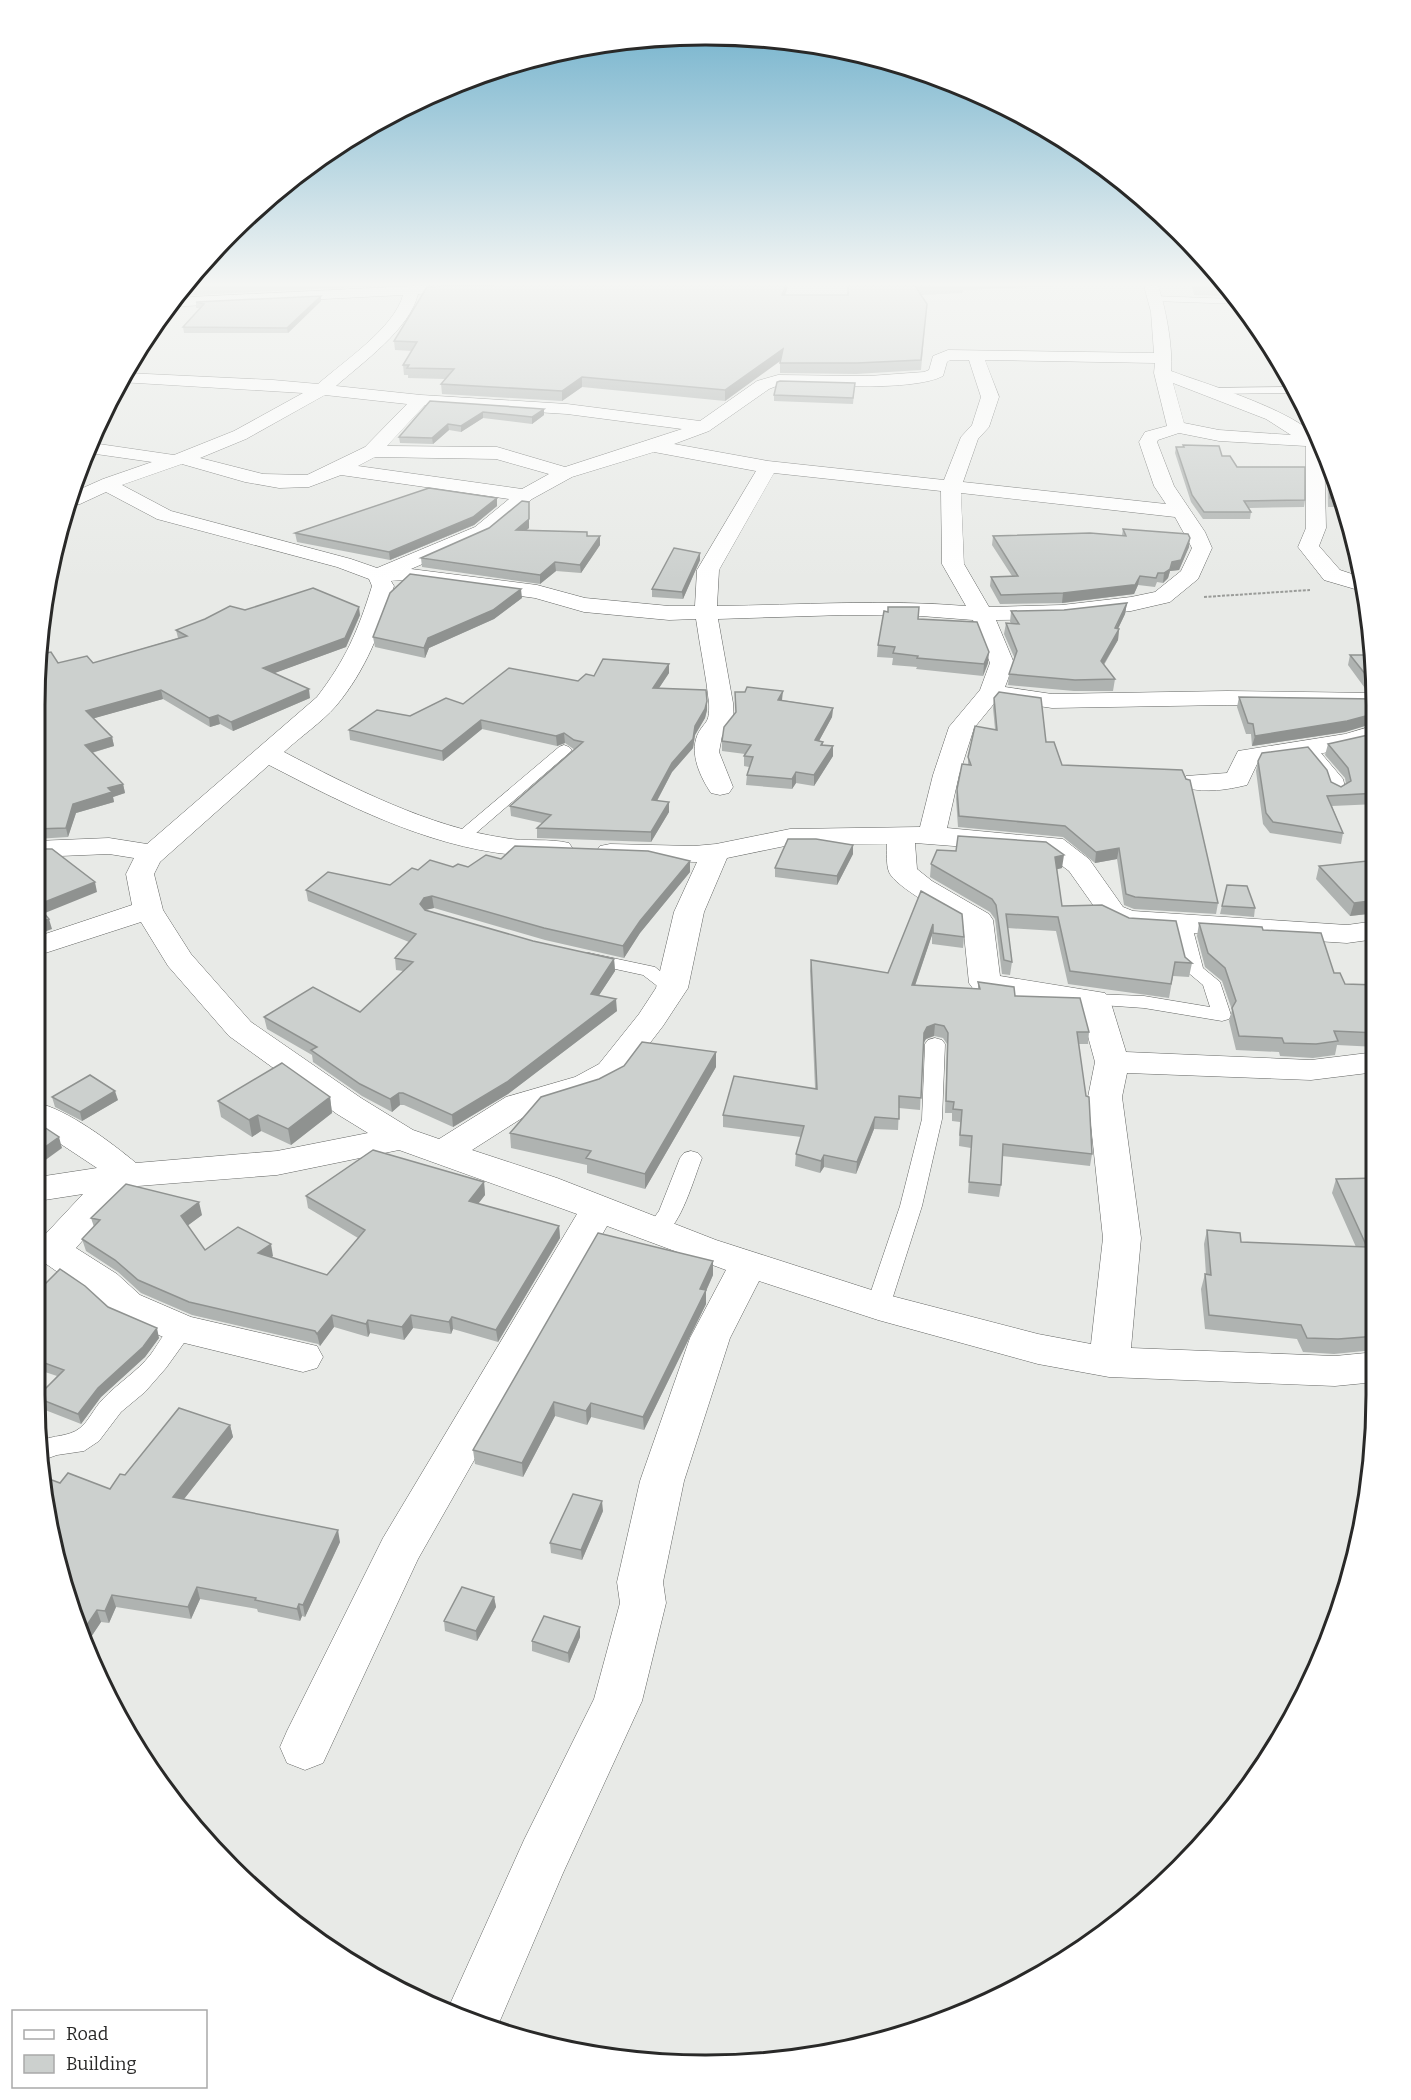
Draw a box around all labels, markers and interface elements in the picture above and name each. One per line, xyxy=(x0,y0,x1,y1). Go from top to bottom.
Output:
legend xyxy=(12,2010,207,2088)
text: Road xyxy=(66,2023,109,2045)
text: Building xyxy=(66,2053,137,2075)

